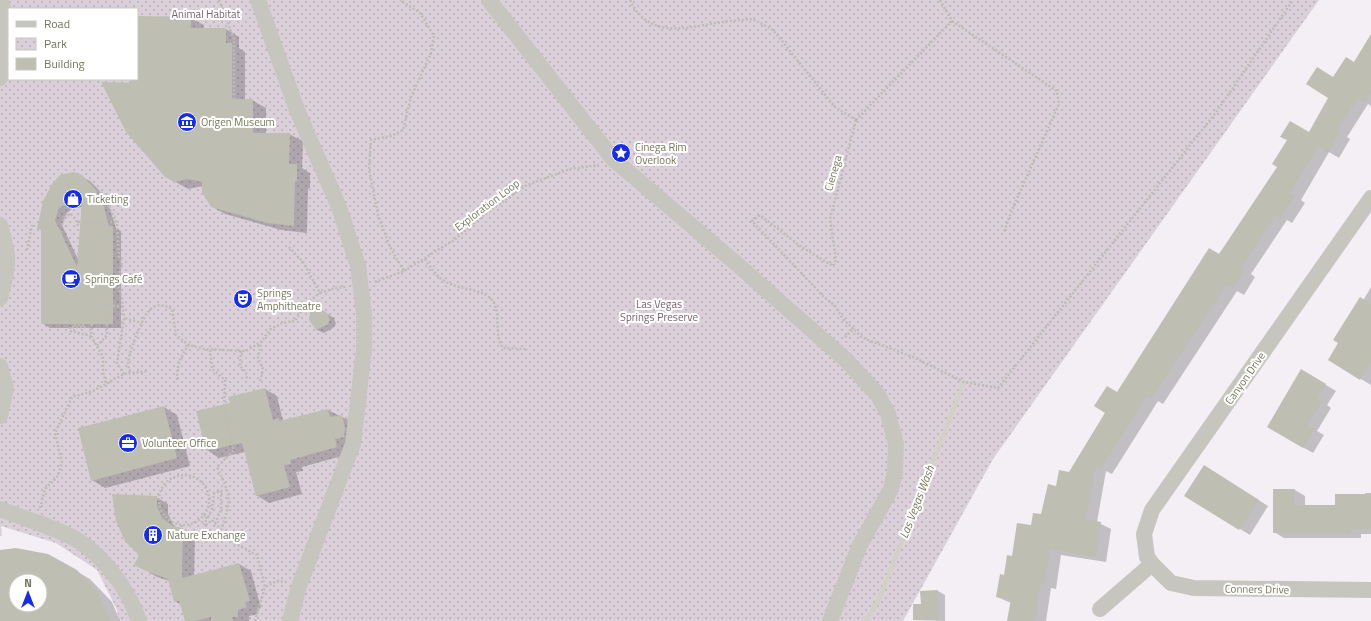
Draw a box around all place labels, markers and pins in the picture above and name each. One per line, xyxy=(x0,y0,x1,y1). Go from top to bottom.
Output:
museum icon: Origen Museum xyxy=(176,111,198,133)
place label: Origen Museum xyxy=(201,114,275,130)
place label: Cinega Rim Overlook xyxy=(635,139,687,168)
place icon: Cinega Rim Overlook xyxy=(610,142,632,164)
shop icon: Ticketing xyxy=(62,188,84,210)
place label: Ticketing xyxy=(87,191,129,207)
cafe icon: Springs Café xyxy=(60,268,82,290)
place label: Springs Café xyxy=(85,271,143,287)
place label: Springs Amphitheatre xyxy=(257,285,321,314)
theatre icon: Springs Amphitheatre xyxy=(232,288,254,310)
office icon: Volunteer Office xyxy=(117,432,139,454)
place label: Volunteer Office xyxy=(142,435,217,451)
building icon: Nature Exchange xyxy=(142,524,164,546)
place label: Nature Exchange xyxy=(167,527,246,543)

